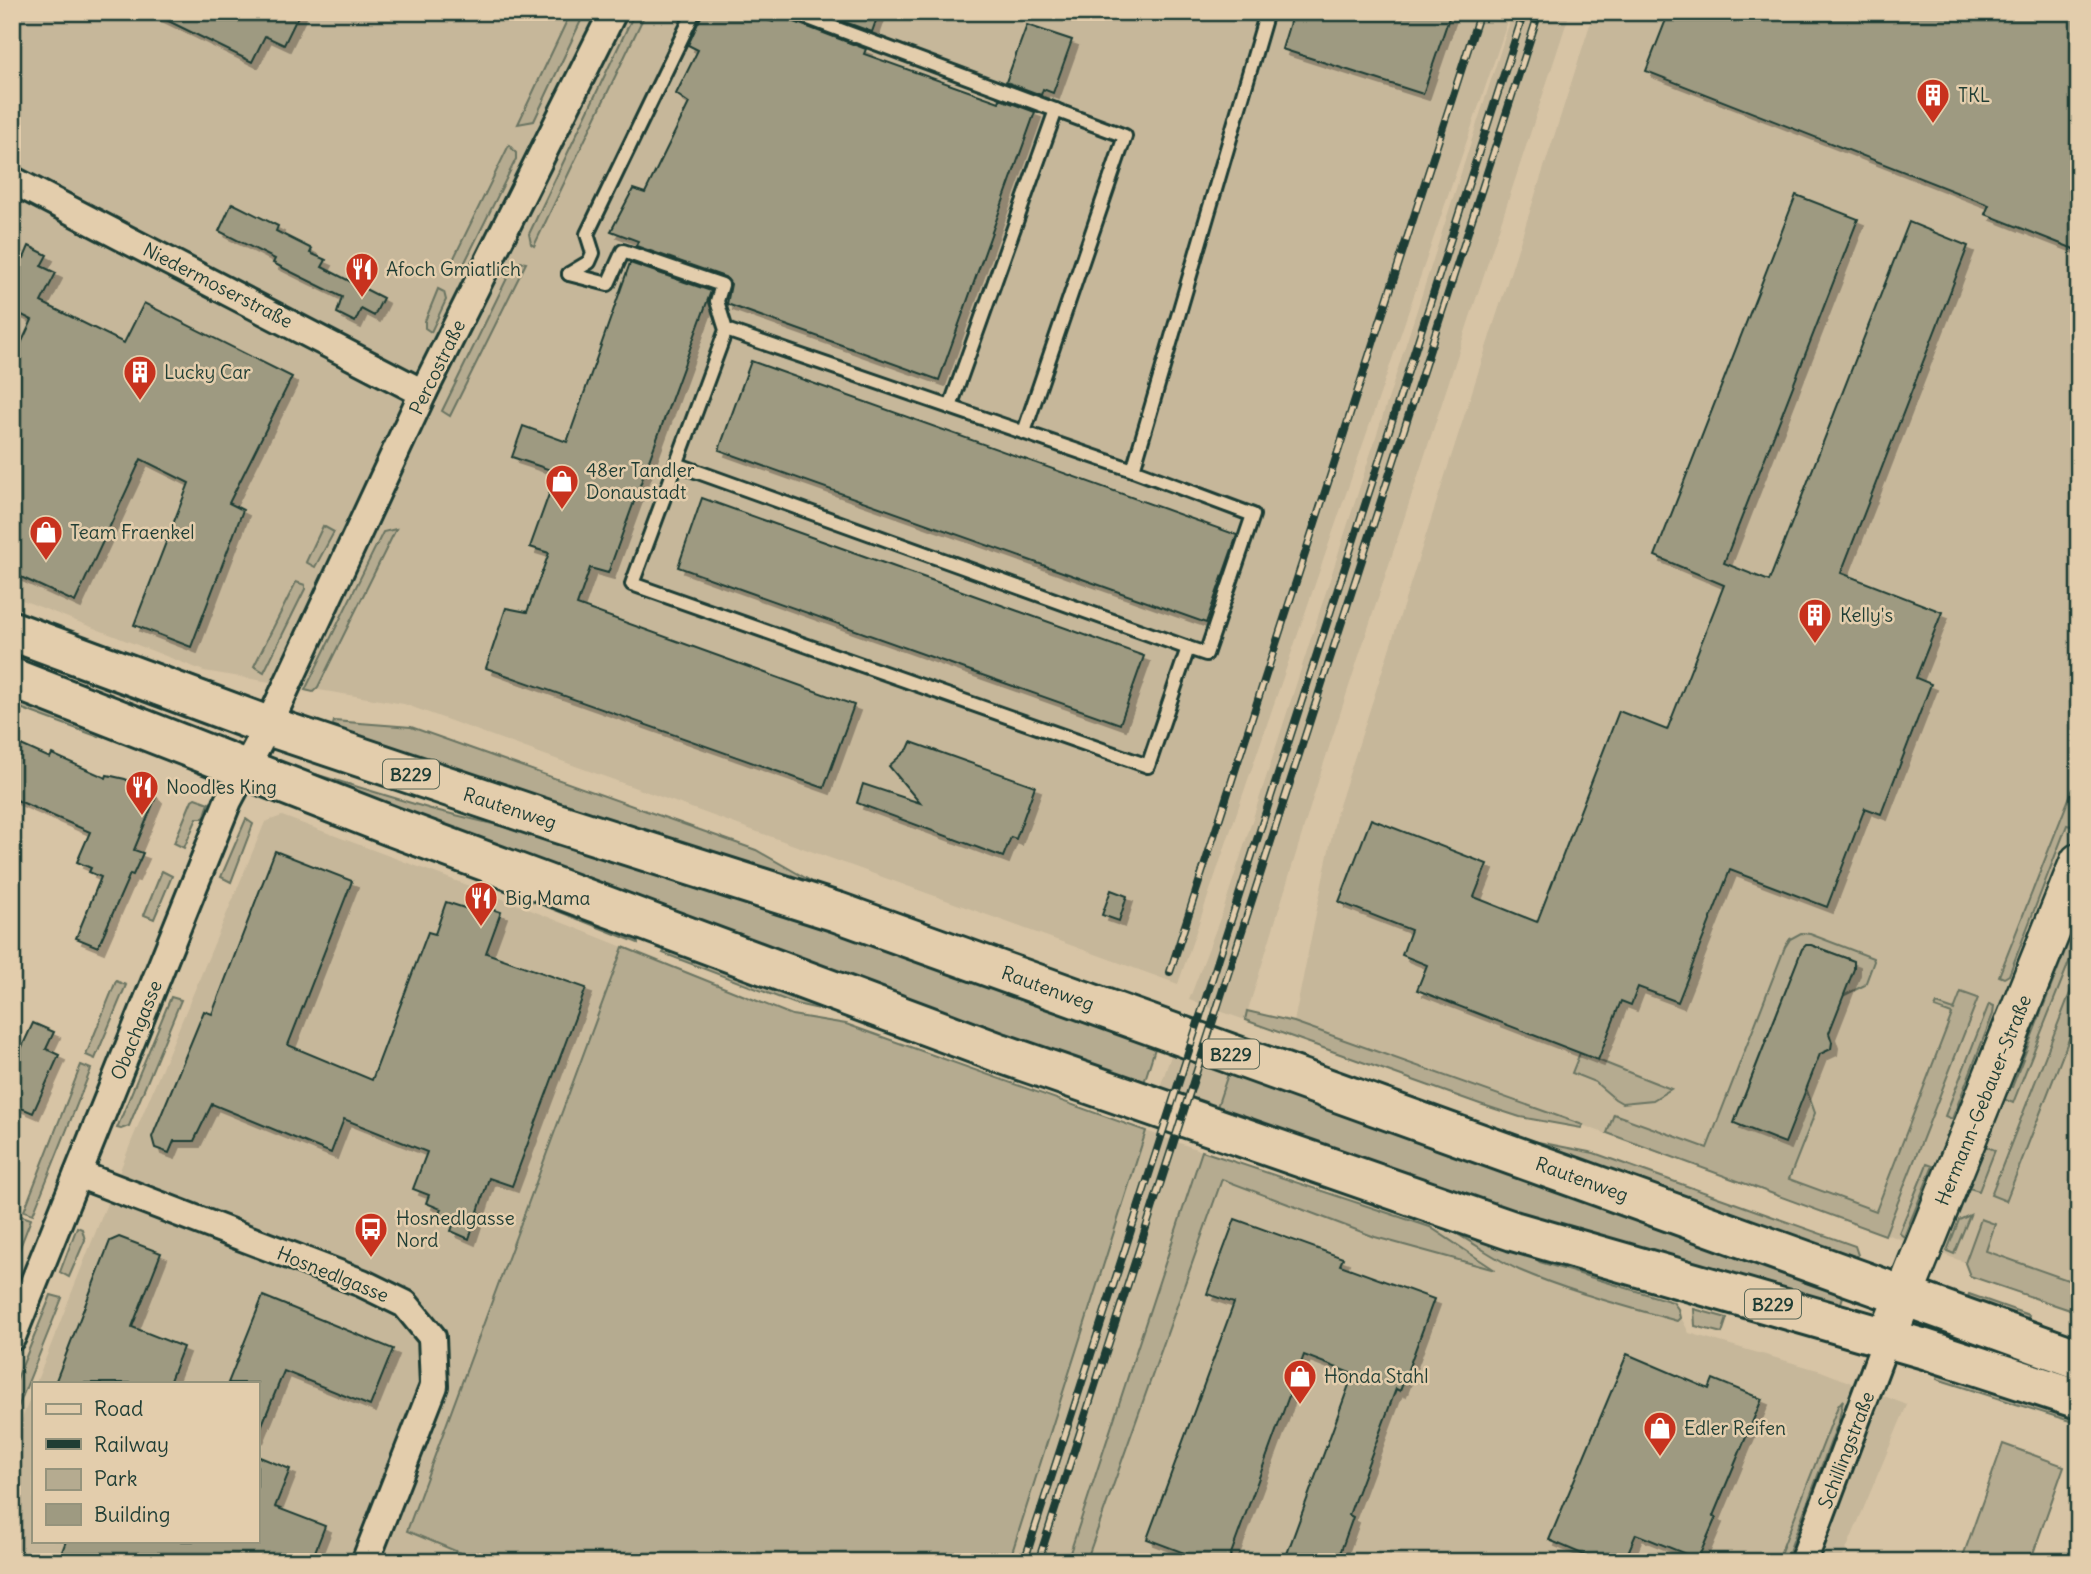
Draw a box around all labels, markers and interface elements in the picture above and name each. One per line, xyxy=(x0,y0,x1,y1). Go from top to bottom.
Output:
building icon: TKL xyxy=(1914,76,1952,125)
place label: TKL xyxy=(1958,83,1990,107)
street label: Niedermoserstraße xyxy=(139,237,297,333)
restaurant icon: Afoch Gmiatlich xyxy=(343,250,381,299)
place label: Afoch Gmiatlich xyxy=(386,257,521,281)
street label: Percostraße xyxy=(404,316,470,418)
building icon: Lucky Car xyxy=(121,353,159,402)
place label: Lucky Car xyxy=(164,360,251,384)
place label: 48er Tandler Donaustadt xyxy=(586,458,695,504)
shop icon: 48er Tandler Donaustadt xyxy=(543,462,581,511)
shop icon: Team Fraenkel xyxy=(27,513,65,562)
place label: Team Fraenkel xyxy=(70,520,194,544)
building icon: Kelly's xyxy=(1796,596,1834,645)
place label: Kelly's xyxy=(1840,603,1893,627)
road number: B229 xyxy=(383,760,439,788)
restaurant icon: Noodles King xyxy=(123,768,161,817)
place label: Noodles King xyxy=(166,775,277,799)
street label: Rautenweg xyxy=(460,782,560,834)
restaurant icon: Big Mama xyxy=(462,879,500,928)
place label: Big Mama xyxy=(505,886,591,910)
street label: Rautenweg xyxy=(998,960,1098,1016)
street label: Obachgasse xyxy=(105,977,167,1083)
street label: Hermann-Gebauer-Straße xyxy=(1930,991,2036,1209)
road number: B229 xyxy=(1203,1040,1259,1069)
street label: Rautenweg xyxy=(1532,1151,1632,1207)
place label: Hosnedlgasse Nord xyxy=(396,1206,515,1252)
bus stop icon: Hosnedlgasse Nord xyxy=(352,1210,390,1259)
street label: Hosnedlgasse xyxy=(274,1241,392,1307)
road number: B229 xyxy=(1745,1289,1801,1318)
shop icon: Honda Stahl xyxy=(1281,1357,1319,1406)
place label: Honda Stahl xyxy=(1324,1364,1429,1388)
legend xyxy=(32,1382,259,1542)
street label: Schillingstraße xyxy=(1813,1388,1879,1512)
text: Road xyxy=(94,1395,143,1422)
shop icon: Edler Reifen xyxy=(1641,1409,1679,1458)
place label: Edler Reifen xyxy=(1684,1416,1786,1440)
text: Railway xyxy=(94,1431,169,1458)
text: Park xyxy=(94,1465,137,1492)
text: Building xyxy=(94,1501,170,1528)

